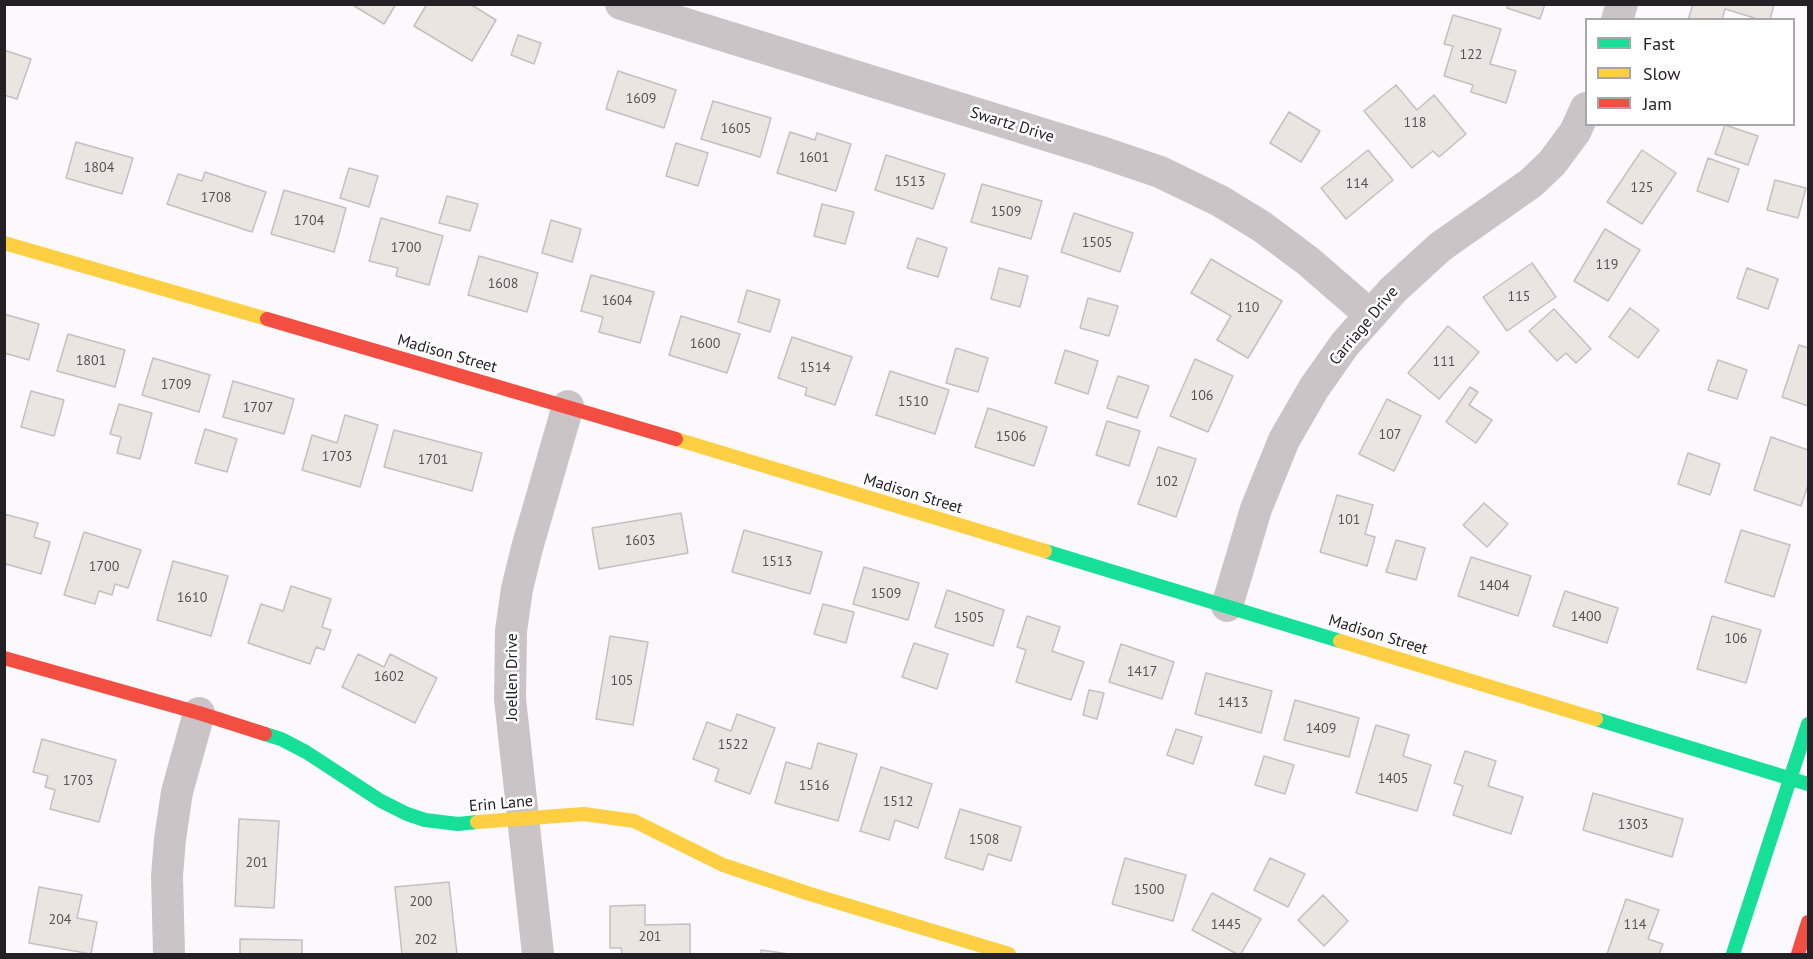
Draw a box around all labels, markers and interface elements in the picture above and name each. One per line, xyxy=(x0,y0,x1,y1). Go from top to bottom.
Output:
legend xyxy=(1585,18,1795,126)
text: Fast xyxy=(1643,32,1675,55)
house number: 122 xyxy=(1460,47,1482,63)
text: Slow xyxy=(1643,62,1681,85)
house number: 1609 xyxy=(626,91,656,107)
text: Jam xyxy=(1643,92,1672,115)
street label: Swartz Drive xyxy=(968,103,1056,147)
house number: 118 xyxy=(1404,115,1426,131)
house number: 1605 xyxy=(721,121,751,137)
house number: 1601 xyxy=(799,150,829,166)
house number: 1804 xyxy=(84,160,114,176)
house number: 1513 xyxy=(895,174,925,190)
house number: 114 xyxy=(1346,176,1368,192)
house number: 125 xyxy=(1631,180,1653,196)
house number: 1708 xyxy=(201,190,231,206)
house number: 1509 xyxy=(991,204,1021,220)
house number: 1704 xyxy=(294,213,324,229)
house number: 1505 xyxy=(1082,235,1112,251)
house number: 1700 xyxy=(391,240,421,256)
house number: 119 xyxy=(1596,257,1618,273)
house number: 1608 xyxy=(488,276,518,292)
street label: Carriage Drive xyxy=(1326,283,1402,369)
house number: 115 xyxy=(1508,289,1530,305)
house number: 1604 xyxy=(602,293,632,309)
house number: 110 xyxy=(1237,300,1259,316)
street label: Madison Street xyxy=(395,331,499,377)
house number: 1600 xyxy=(690,336,720,352)
house number: 1801 xyxy=(76,353,106,369)
house number: 111 xyxy=(1433,354,1455,370)
house number: 1514 xyxy=(800,360,830,376)
house number: 1709 xyxy=(161,377,191,393)
house number: 106 xyxy=(1191,388,1213,404)
house number: 1510 xyxy=(898,394,928,410)
house number: 1707 xyxy=(243,400,273,416)
house number: 107 xyxy=(1379,427,1401,443)
house number: 1506 xyxy=(996,429,1026,445)
house number: 1703 xyxy=(322,449,352,465)
house number: 1701 xyxy=(418,452,448,468)
street label: Madison Street xyxy=(861,470,965,518)
house number: 102 xyxy=(1156,474,1178,490)
house number: 101 xyxy=(1338,512,1360,528)
house number: 1603 xyxy=(625,533,655,549)
house number: 1513 xyxy=(762,554,792,570)
house number: 1700 xyxy=(89,559,119,575)
house number: 1404 xyxy=(1479,578,1509,594)
house number: 1509 xyxy=(871,586,901,602)
house number: 1610 xyxy=(177,590,207,606)
house number: 1400 xyxy=(1571,609,1601,625)
house number: 1505 xyxy=(954,610,984,626)
street label: Madison Street xyxy=(1326,611,1430,659)
house number: 106 xyxy=(1725,631,1747,647)
street label: Joellen Drive xyxy=(502,633,522,721)
house number: 1417 xyxy=(1127,664,1157,680)
house number: 1602 xyxy=(374,669,404,685)
house number: 105 xyxy=(611,673,633,689)
house number: 1413 xyxy=(1218,695,1248,711)
house number: 1409 xyxy=(1306,721,1336,737)
house number: 1522 xyxy=(718,737,748,753)
house number: 1405 xyxy=(1378,771,1408,787)
house number: 1703 xyxy=(63,773,93,789)
house number: 1516 xyxy=(799,778,829,794)
street label: Erin Lane xyxy=(468,792,534,816)
house number: 1512 xyxy=(883,794,913,810)
house number: 1303 xyxy=(1618,817,1648,833)
house number: 1508 xyxy=(969,832,999,848)
house number: 201 xyxy=(246,855,268,871)
house number: 1500 xyxy=(1134,882,1164,898)
house number: 200 xyxy=(410,894,432,910)
house number: 204 xyxy=(49,912,71,928)
house number: 1445 xyxy=(1211,917,1241,933)
house number: 114 xyxy=(1624,917,1646,933)
house number: 201 xyxy=(639,929,661,945)
house number: 202 xyxy=(415,932,437,948)

